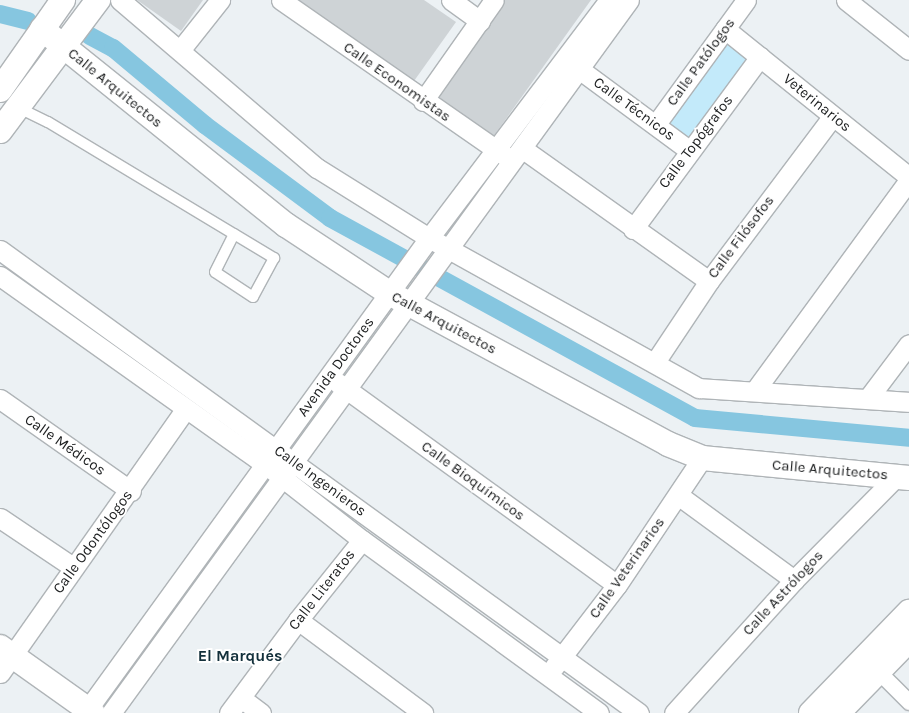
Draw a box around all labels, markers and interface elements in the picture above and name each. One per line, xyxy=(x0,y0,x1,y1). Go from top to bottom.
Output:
street label: Calle Patólogos xyxy=(663,14,739,110)
street label: Calle Economistas xyxy=(340,38,454,126)
street label: Calle Arquitectos xyxy=(64,44,166,132)
street label: Veterinarios xyxy=(779,70,855,136)
street label: Calle Técnicos xyxy=(590,73,678,145)
street label: Calle Topógrafos xyxy=(655,92,737,192)
street label: Calle Filósofos xyxy=(704,192,778,282)
street label: Calle Arquitectos xyxy=(388,288,500,358)
street label: Avenida Doctores xyxy=(294,314,378,420)
street label: Calle Médicos xyxy=(21,410,109,480)
street label: Calle Bioquímicos xyxy=(418,437,528,525)
street label: Calle Ingenieros xyxy=(271,442,369,520)
street label: Calle Arquitectos xyxy=(771,456,889,484)
street label: Calle Odontólogos xyxy=(49,487,137,597)
street label: Calle Veterinarios xyxy=(585,514,669,622)
street label: Calle Literatos xyxy=(285,546,359,634)
street label: Calle Astrólogos xyxy=(739,547,827,639)
district label: El Marqués xyxy=(198,646,282,666)

